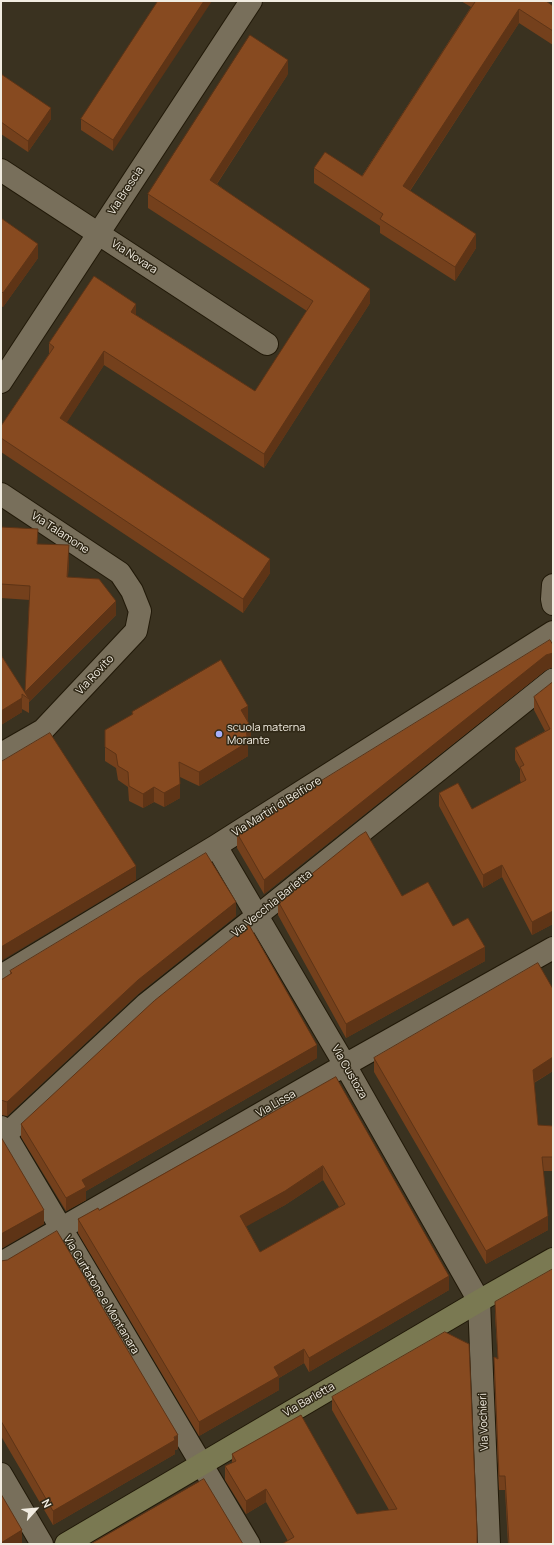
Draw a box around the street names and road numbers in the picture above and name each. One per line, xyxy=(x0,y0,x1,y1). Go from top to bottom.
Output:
street label: Via Brescia xyxy=(106,164,146,218)
street label: Via Novara xyxy=(108,237,160,277)
street label: Via Talamone xyxy=(28,509,92,557)
street label: Via Rovito xyxy=(73,652,117,698)
street label: Via Martiri di Belfiore xyxy=(230,774,324,840)
street label: Via Vecchia Barletta xyxy=(229,868,315,940)
street label: Via Custoza xyxy=(328,1043,370,1101)
street label: Via Lissa xyxy=(254,1087,298,1121)
street label: Via Curtatone e Montanara xyxy=(60,1233,142,1357)
street label: Via Barletta xyxy=(281,1380,337,1420)
street label: Via Vochieri xyxy=(476,1393,492,1451)

